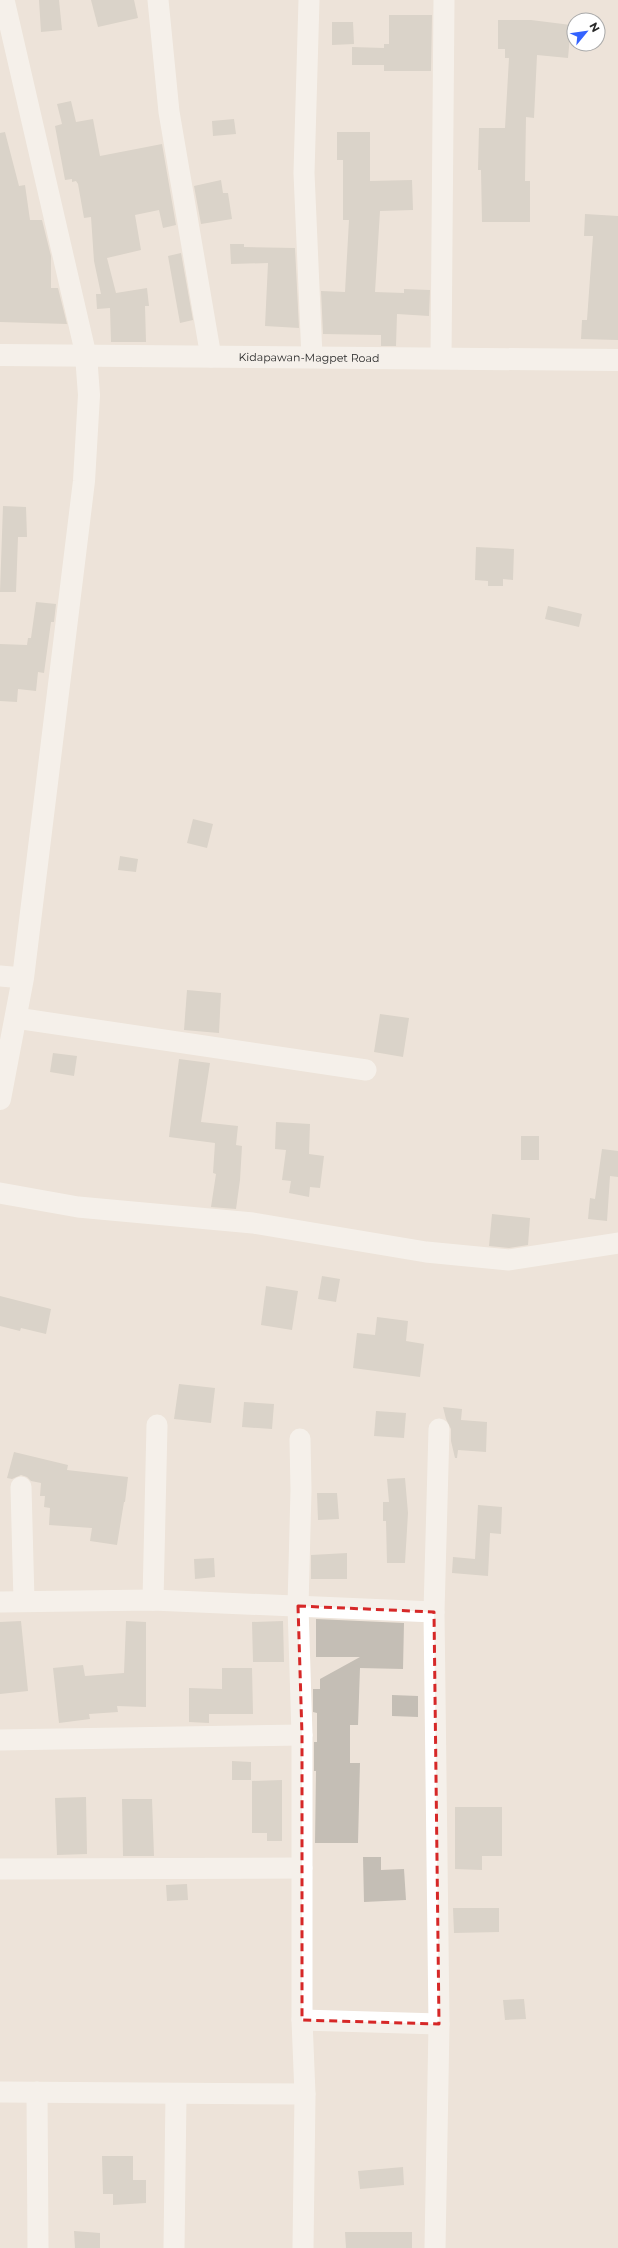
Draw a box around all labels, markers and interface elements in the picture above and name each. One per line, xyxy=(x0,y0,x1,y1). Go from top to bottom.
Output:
north arrow xyxy=(566,12,606,52)
text: N xyxy=(586,20,603,34)
street label: Kidapawan-Magpet Road xyxy=(238,350,380,365)

